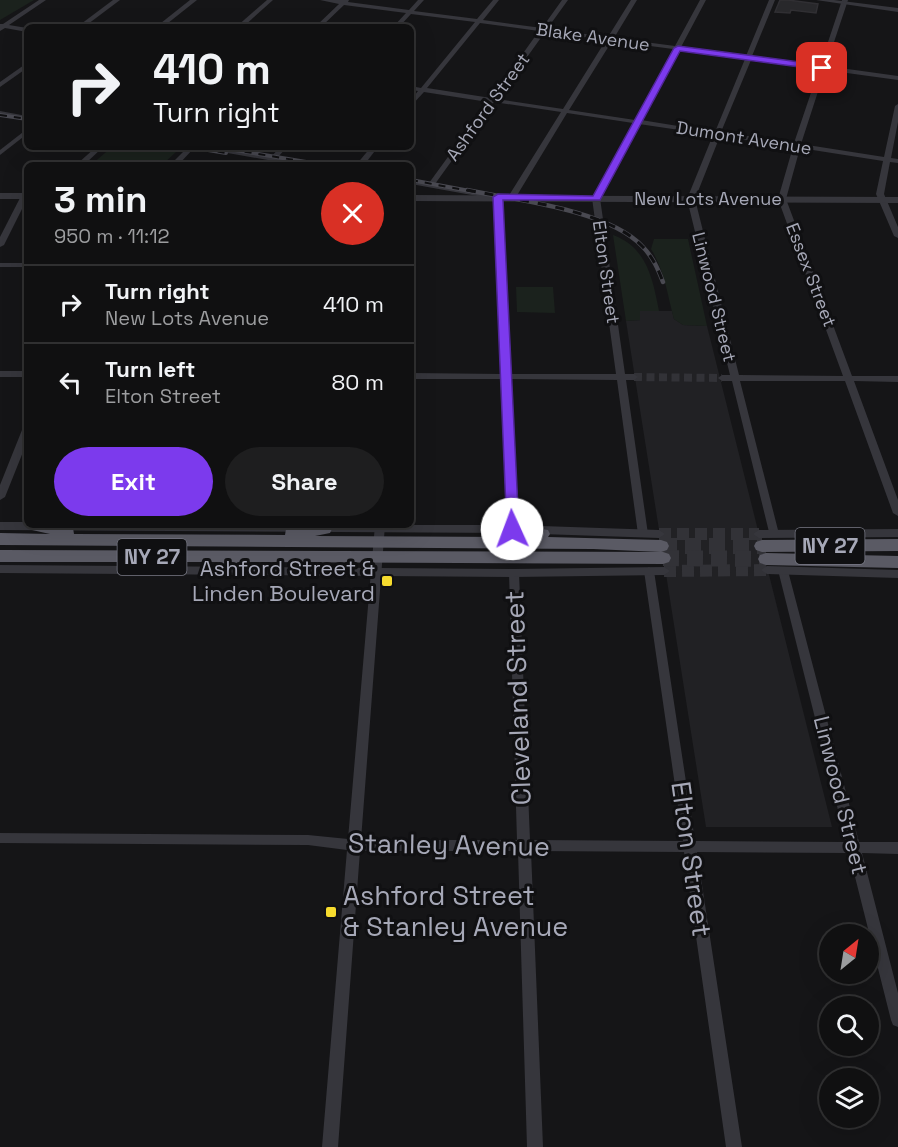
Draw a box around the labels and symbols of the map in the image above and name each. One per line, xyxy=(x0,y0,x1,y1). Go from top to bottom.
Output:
street label: Blake Avenue xyxy=(535,17,651,56)
pin xyxy=(796,42,847,93)
street label: Ashford Street xyxy=(441,48,535,165)
street label: Dumont Avenue xyxy=(675,115,813,160)
street label: New Lots Avenue xyxy=(634,187,782,210)
street label: Elton Street xyxy=(588,219,625,325)
street label: Essex Street xyxy=(781,220,842,330)
street label: Linwood Street xyxy=(687,230,742,364)
position arrow xyxy=(480,497,544,561)
road number: NY 27 xyxy=(796,528,864,564)
road number: NY 27 xyxy=(118,539,186,575)
place label: Ashford Street & Linden Boulevard xyxy=(192,554,375,607)
marker: Ashford Street & Linden Boulevard xyxy=(380,574,394,588)
street label: Cleveland Street xyxy=(496,590,539,806)
street label: Linwood Street xyxy=(808,713,874,877)
street label: Elton Street xyxy=(663,779,720,939)
street label: Stanley Avenue xyxy=(348,825,550,864)
place label: Ashford Street & Stanley Avenue xyxy=(343,878,568,944)
marker: Ashford Street & Stanley Avenue xyxy=(324,905,338,919)
north arrow xyxy=(819,924,879,984)

